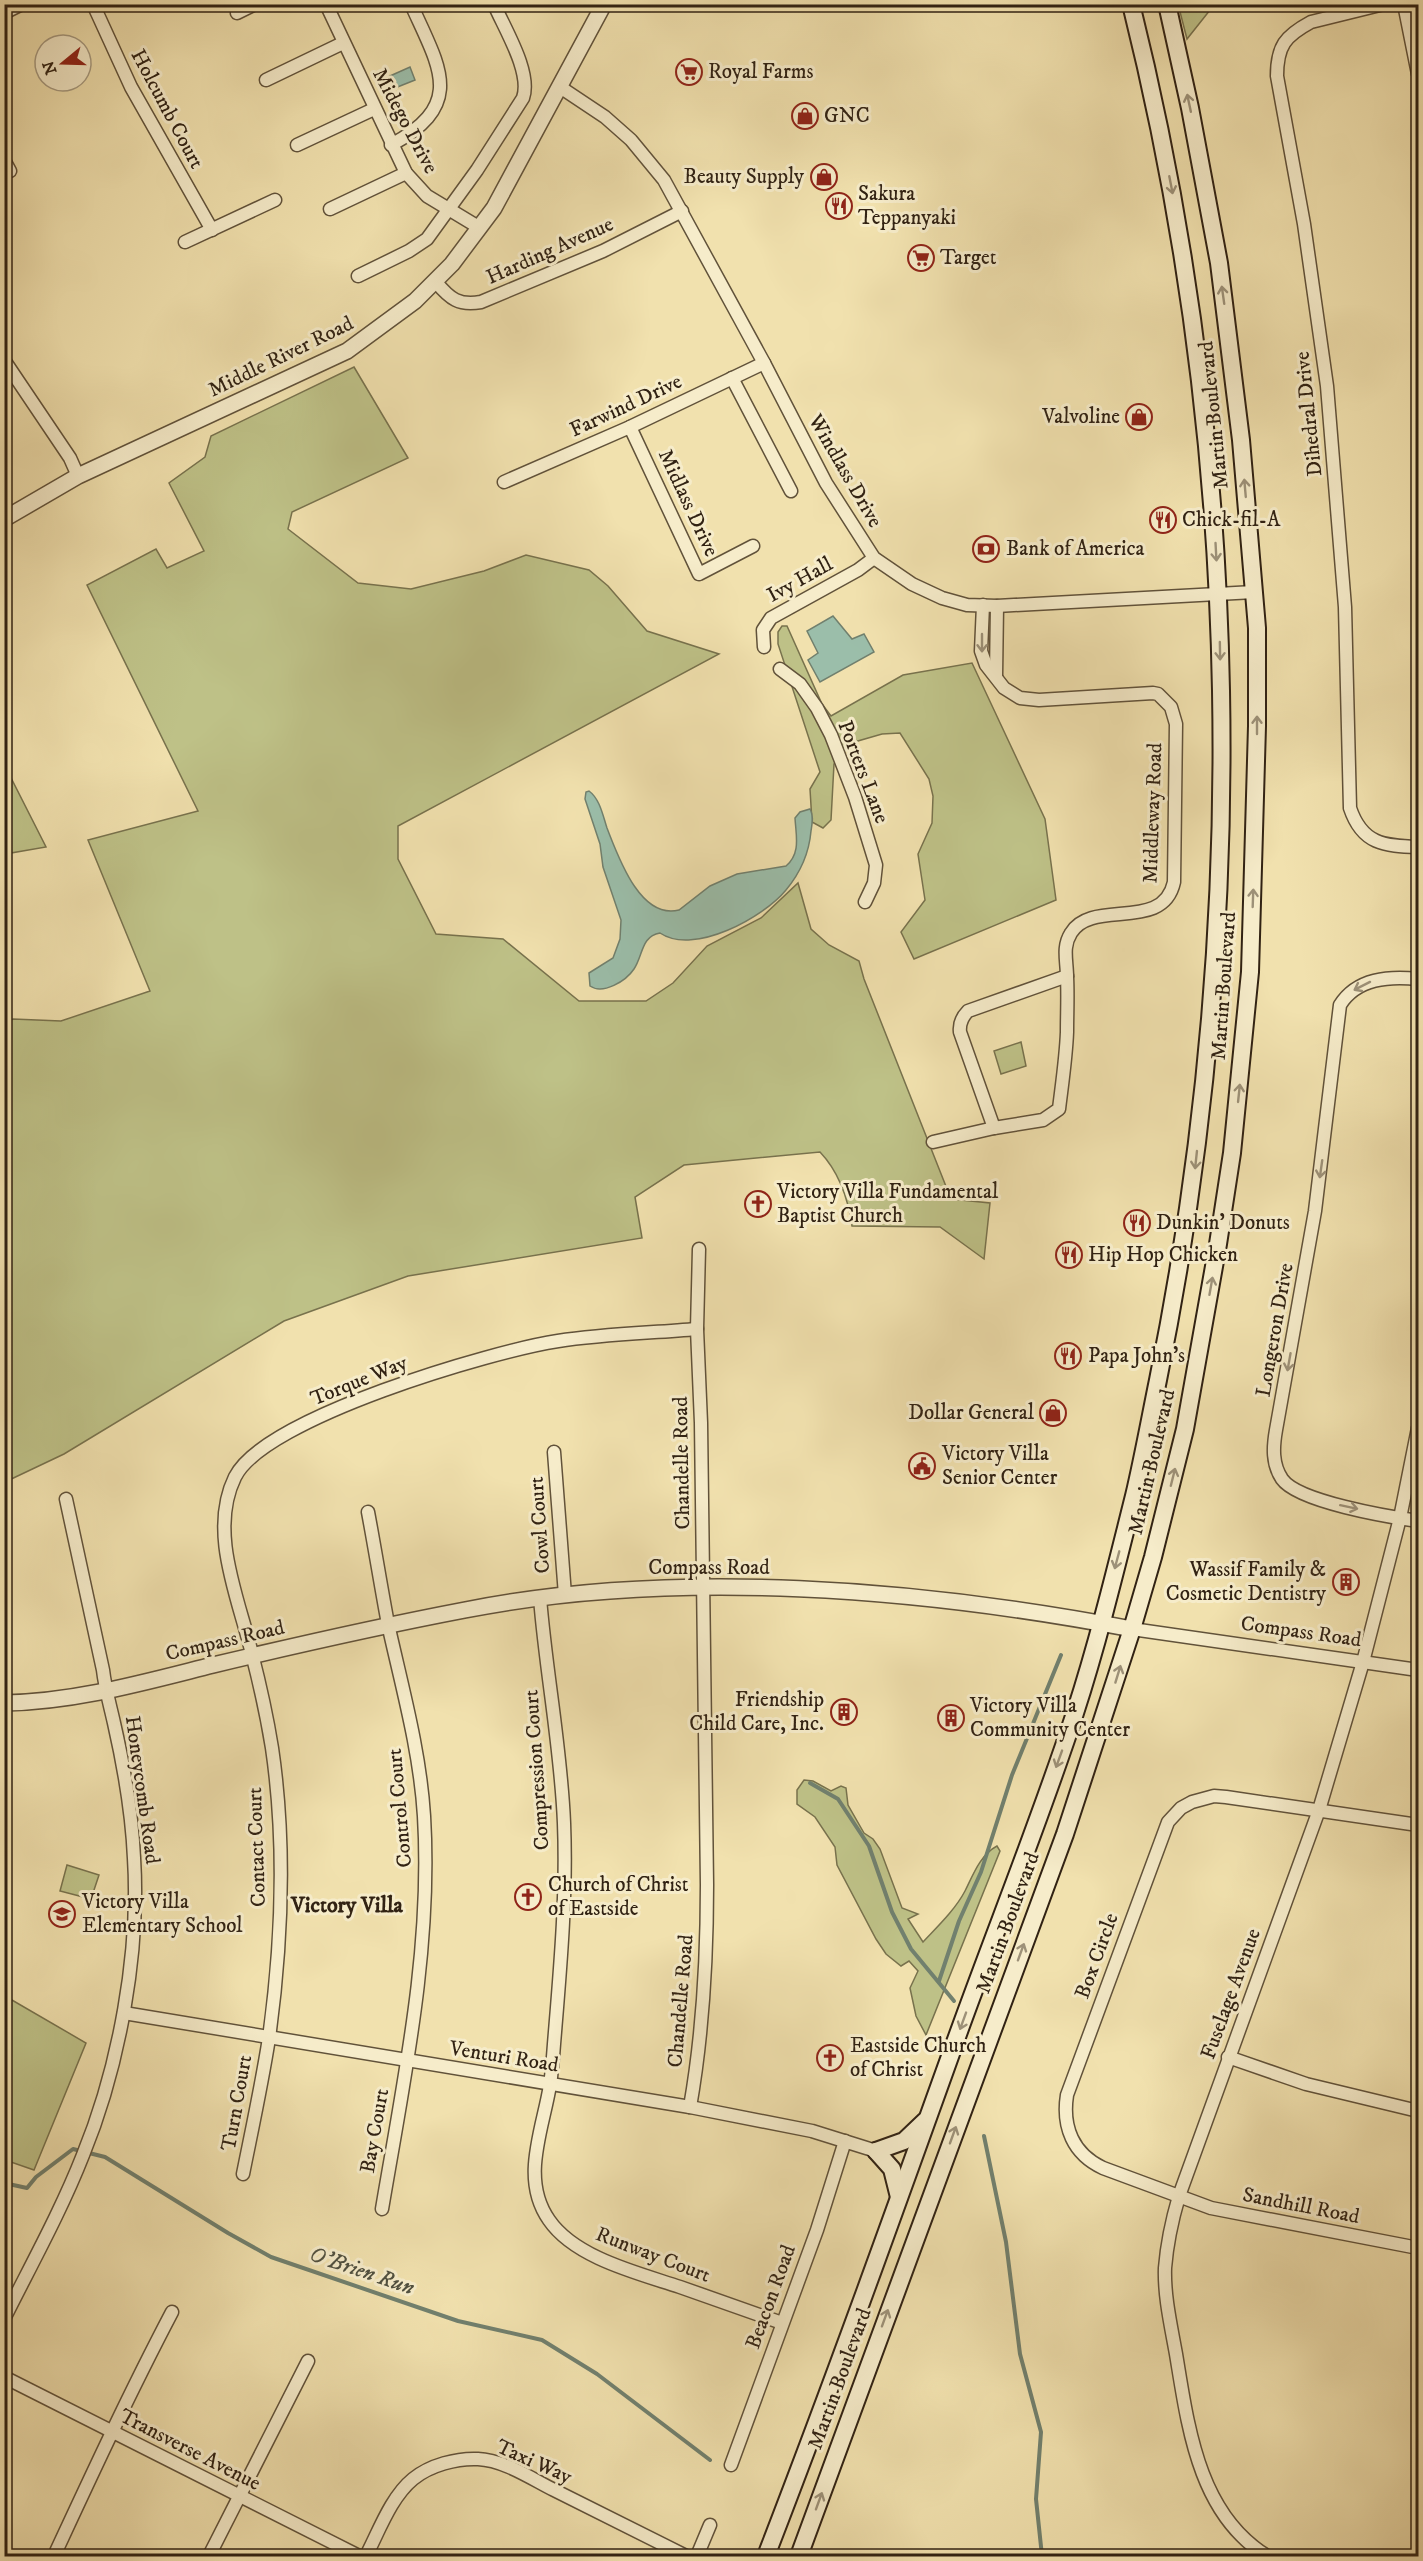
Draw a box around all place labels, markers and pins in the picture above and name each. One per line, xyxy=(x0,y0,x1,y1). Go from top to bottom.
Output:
supermarket icon: Royal Farms xyxy=(674,57,704,87)
place label: Royal Farms xyxy=(708,59,814,85)
shop icon: GNC xyxy=(790,101,820,131)
place label: GNC xyxy=(824,103,870,129)
shop icon: Beauty Supply xyxy=(809,162,839,192)
place label: Beauty Supply xyxy=(684,164,805,190)
place label: Sakura Teppanyaki xyxy=(858,181,956,231)
restaurant icon: Sakura Teppanyaki xyxy=(824,191,854,221)
supermarket icon: Target xyxy=(906,243,936,273)
place label: Target xyxy=(940,245,997,271)
shop icon: Valvoline xyxy=(1124,402,1154,432)
place label: Valvoline xyxy=(1041,404,1120,430)
restaurant icon: Chick-fil-A xyxy=(1148,505,1178,535)
place label: Chick-fil-A xyxy=(1182,507,1281,533)
bank icon: Bank of America xyxy=(971,534,1001,564)
place label: Bank of America xyxy=(1006,536,1144,562)
place label: Victory Villa Fundamental Baptist Church xyxy=(776,1179,999,1229)
church icon: Victory Villa Fundamental Baptist Church xyxy=(743,1189,773,1219)
restaurant icon: Dunkin' Donuts xyxy=(1122,1208,1152,1238)
place label: Dunkin' Donuts xyxy=(1156,1210,1290,1236)
restaurant icon: Hip Hop Chicken xyxy=(1054,1240,1084,1270)
place label: Hip Hop Chicken xyxy=(1088,1242,1238,1268)
restaurant icon: Papa John's xyxy=(1053,1341,1083,1371)
place label: Papa John's xyxy=(1088,1343,1185,1369)
shop icon: Dollar General xyxy=(1038,1398,1068,1428)
place label: Dollar General xyxy=(908,1400,1035,1426)
place label: Victory Villa Senior Center xyxy=(941,1441,1057,1491)
public building icon: Victory Villa Senior Center xyxy=(907,1451,937,1481)
place label: Wassif Family & Cosmetic Dentistry xyxy=(1166,1557,1327,1607)
building icon: Wassif Family & Cosmetic Dentistry xyxy=(1331,1567,1361,1597)
place label: Friendship Child Care, Inc. xyxy=(689,1687,824,1737)
place label: Victory Villa Community Center xyxy=(969,1693,1130,1743)
building icon: Friendship Child Care, Inc. xyxy=(829,1697,859,1727)
building icon: Victory Villa Community Center xyxy=(936,1703,966,1733)
place label: Church of Christ of Eastside xyxy=(548,1872,689,1922)
church icon: Church of Christ of Eastside xyxy=(513,1882,543,1912)
place label: Victory Villa Elementary School xyxy=(81,1889,243,1939)
school or university icon: Victory Villa Elementary School xyxy=(47,1899,77,1929)
place label: Eastside Church of Christ xyxy=(850,2033,986,2083)
church icon: Eastside Church of Christ xyxy=(815,2043,845,2073)

